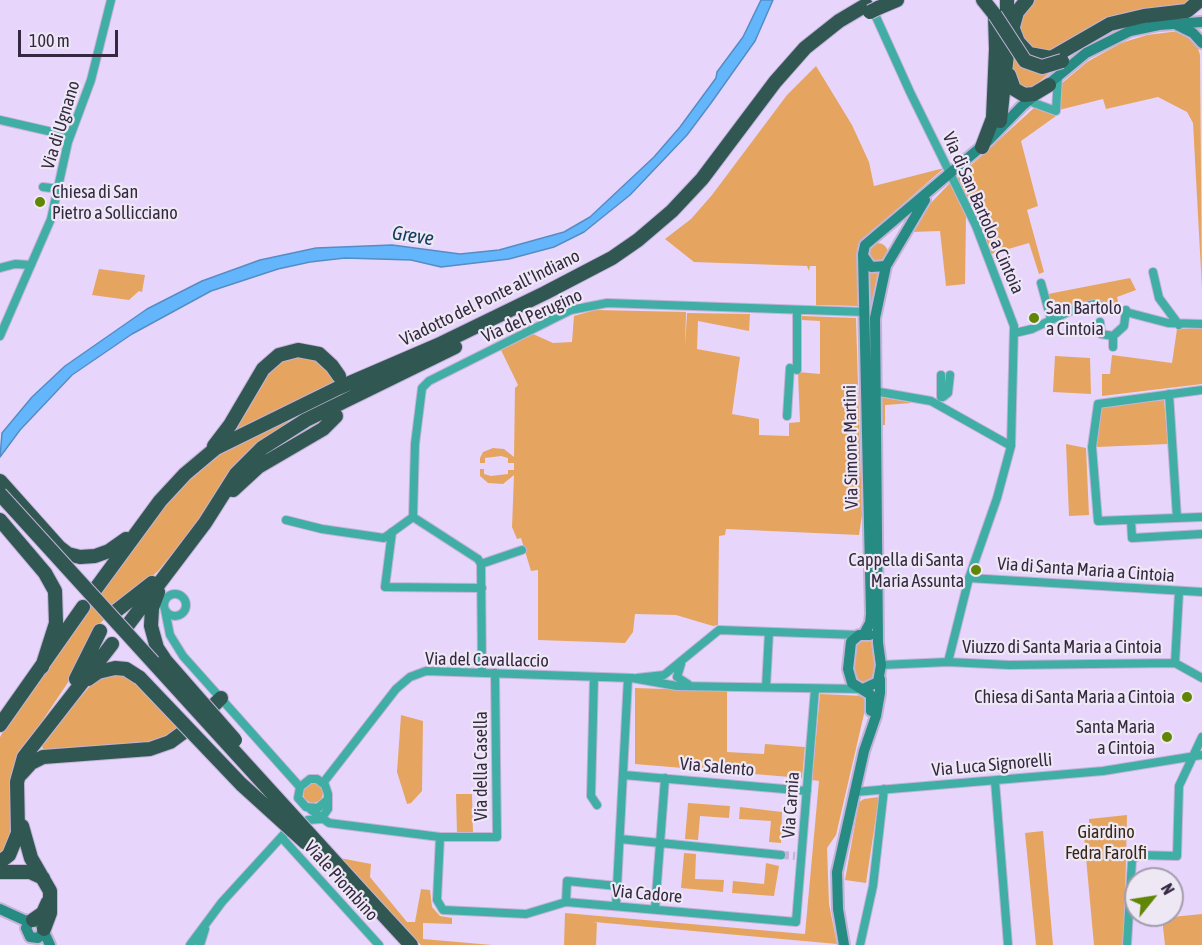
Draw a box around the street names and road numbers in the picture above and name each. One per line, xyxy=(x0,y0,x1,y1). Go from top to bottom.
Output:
street label: Via di Ugnano xyxy=(37,78,85,172)
street label: Via di San Bartolo a Cintoia xyxy=(938,129,1028,297)
street label: Viadotto del Ponte all'Indiano xyxy=(397,245,583,351)
street label: Via del Perugino xyxy=(478,284,586,348)
street label: Via Simone Martini xyxy=(839,385,863,509)
street label: Via di Santa Maria a Cintoia xyxy=(996,553,1176,587)
street label: Viuzzo di Santa Maria a Cintoia xyxy=(962,636,1162,658)
street label: Via del Cavallaccio xyxy=(425,648,549,672)
street label: Via della Casella xyxy=(470,711,492,821)
street label: Via Luca Signorelli xyxy=(931,749,1053,781)
street label: Via Salento xyxy=(679,753,755,781)
street label: Via Carnia xyxy=(778,771,804,839)
street label: Viale Piombino xyxy=(299,836,383,926)
street label: Via Cadore xyxy=(611,880,683,908)

